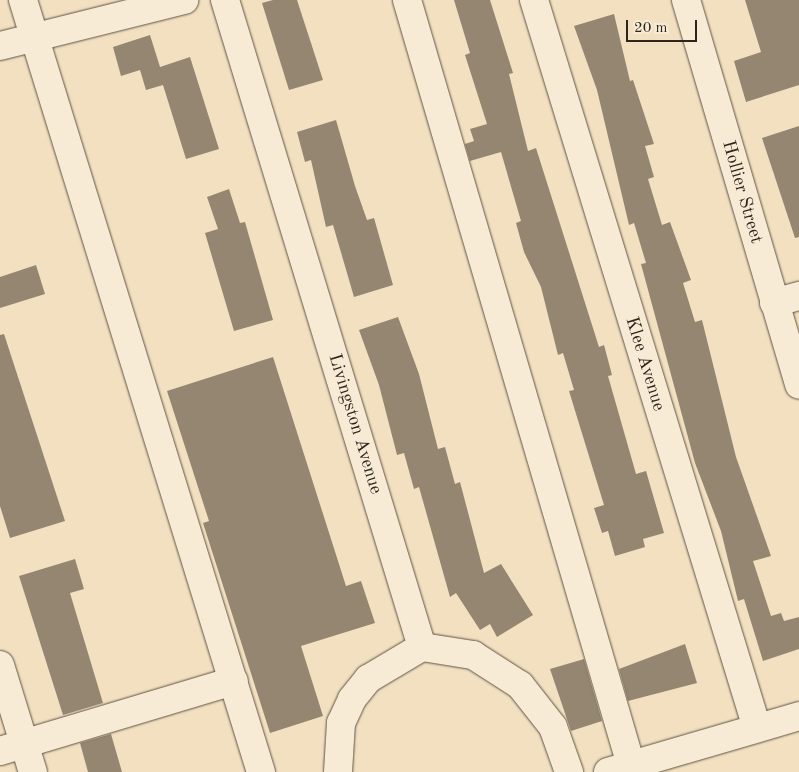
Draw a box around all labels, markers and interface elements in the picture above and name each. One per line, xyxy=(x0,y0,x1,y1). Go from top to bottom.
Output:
scale bar xyxy=(629,10,700,42)
text: 20 m xyxy=(634,21,668,36)
street label: Hollier Street xyxy=(717,138,767,246)
street label: Klee Avenue xyxy=(620,314,670,414)
street label: Livingston Avenue xyxy=(323,351,387,497)

